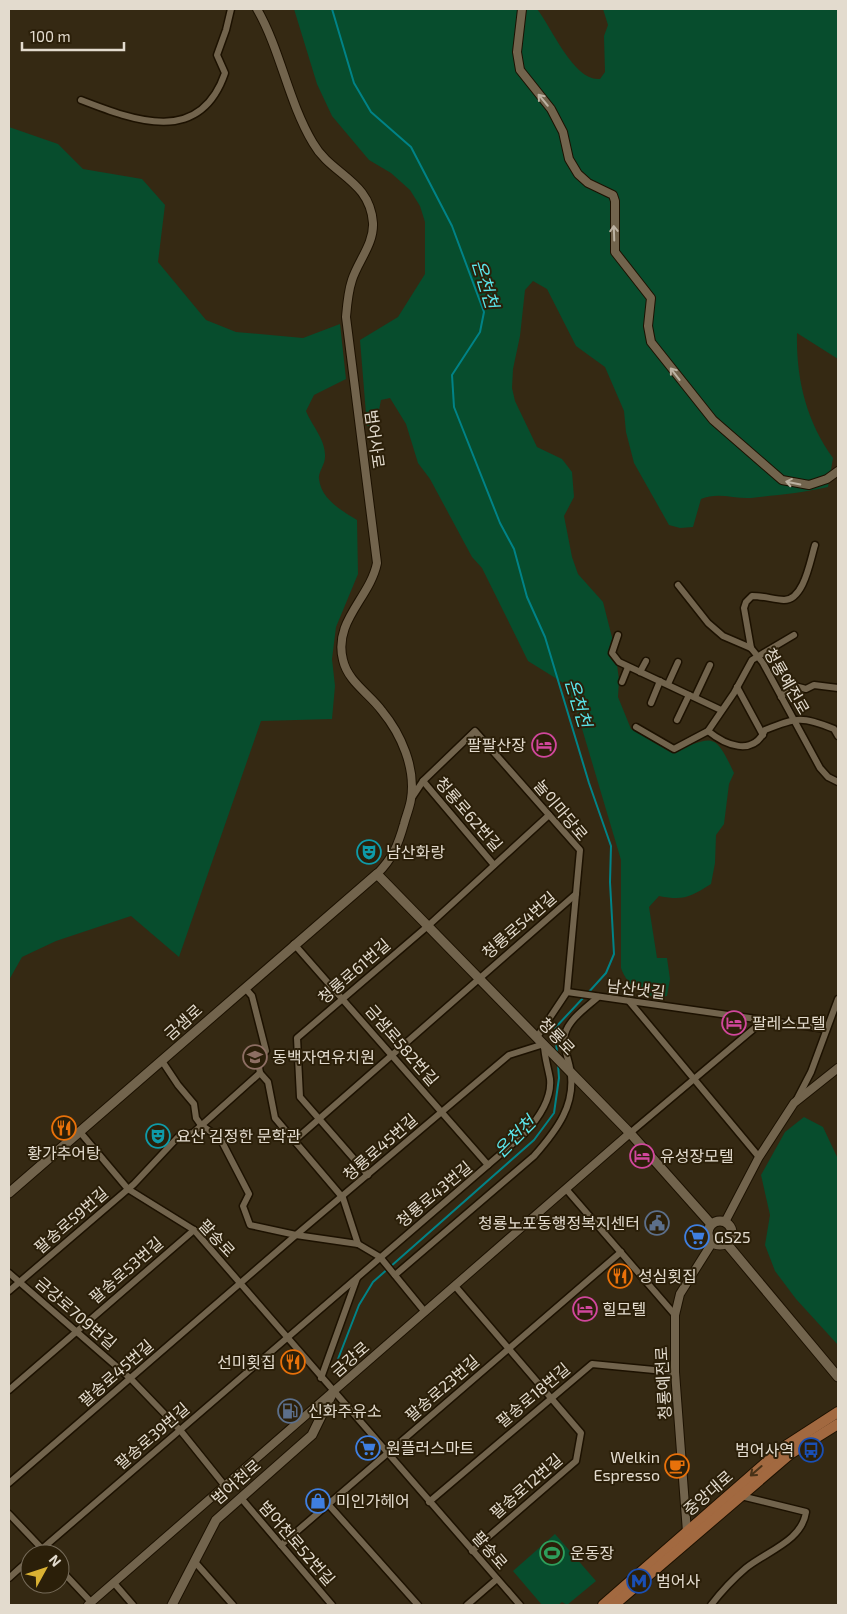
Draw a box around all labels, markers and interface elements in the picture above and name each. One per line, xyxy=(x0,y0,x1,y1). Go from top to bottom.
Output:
scale bar xyxy=(22,20,125,52)
text: 100 m xyxy=(30,27,71,45)
one-way arrow xyxy=(538,94,549,107)
one-way arrow xyxy=(610,225,619,241)
water label: 온천천 xyxy=(468,257,504,313)
one-way arrow xyxy=(670,367,680,381)
street label: 범어사로 xyxy=(362,408,389,470)
one-way arrow xyxy=(785,477,801,487)
street label: 청룡예전로 xyxy=(761,644,814,718)
water label: 온천천 xyxy=(561,676,597,732)
hotel icon: 팔팔산장 xyxy=(531,732,557,758)
place label: 팔팔산장 xyxy=(467,735,526,754)
street label: 청룡로62번길 xyxy=(432,773,507,855)
street label: 놀이마당로 xyxy=(530,775,592,844)
theatre icon: 남산화랑 xyxy=(356,839,382,865)
place label: 남산화랑 xyxy=(386,842,445,861)
street label: 청룡로54번길 xyxy=(478,887,560,962)
street label: 청룡로61번길 xyxy=(314,934,394,1007)
street label: 남산냇길 xyxy=(606,975,666,1002)
street label: 금샘로 xyxy=(160,1000,206,1043)
street label: 금샘로582번길 xyxy=(362,1000,443,1089)
hotel icon: 팔레스모텔 xyxy=(721,1010,747,1036)
street label: 청룡로 xyxy=(535,1013,580,1058)
place label: 팔레스모텔 xyxy=(752,1013,826,1032)
school or university icon: 동백자연유치원 xyxy=(242,1044,268,1070)
place label: 동백자연유치원 xyxy=(272,1047,375,1066)
street label: 청룡로45번길 xyxy=(339,1109,421,1184)
water label: 온천천 xyxy=(489,1109,541,1162)
restaurant icon: 황가추어탕 xyxy=(51,1115,77,1141)
theatre icon: 요산 김정한 문학관 xyxy=(145,1123,171,1149)
place label: 요산 김정한 문학관 xyxy=(176,1126,301,1145)
place label: 황가추어탕 xyxy=(27,1143,101,1162)
hotel icon: 유성장모텔 xyxy=(629,1143,655,1169)
place label: 유성장모텔 xyxy=(660,1146,734,1165)
street label: 청룡로43번길 xyxy=(392,1157,475,1231)
street label: 팔송로59번길 xyxy=(30,1182,111,1257)
public building icon: 청룡노포동행정복지센터 xyxy=(644,1210,670,1236)
place label: 청룡노포동행정복지센터 xyxy=(478,1213,640,1232)
street label: 팔송로 xyxy=(195,1215,240,1260)
supermarket icon: GS25 xyxy=(684,1224,710,1250)
place label: GS25 xyxy=(714,1227,751,1246)
street label: 팔송로53번길 xyxy=(85,1233,166,1307)
restaurant icon: 성심횟집 xyxy=(607,1263,633,1289)
place label: 성심횟집 xyxy=(638,1266,697,1285)
street label: 금강로709번길 xyxy=(32,1272,121,1353)
hotel icon: 힐모텔 xyxy=(572,1296,598,1322)
place label: 힐모텔 xyxy=(602,1299,646,1318)
street label: 팔송로45번길 xyxy=(75,1335,157,1410)
street label: 금강로 xyxy=(327,1337,373,1380)
street label: 청룡예전로 xyxy=(651,1346,674,1420)
restaurant icon: 선미횟집 xyxy=(280,1349,306,1375)
street label: 팔송로23번길 xyxy=(401,1350,482,1425)
place label: 선미횟집 xyxy=(217,1352,276,1371)
street label: 팔송로18번길 xyxy=(492,1359,573,1431)
street label: 팔송로39번길 xyxy=(111,1398,192,1473)
fuel station icon: 신화주유소 xyxy=(277,1398,303,1424)
place label: 신화주유소 xyxy=(308,1401,382,1420)
supermarket icon: 원플러스마트 xyxy=(355,1435,381,1461)
bus stop icon: 범어사역 xyxy=(798,1437,824,1463)
place label: 원플러스마트 xyxy=(386,1438,474,1457)
place label: 범어사역 xyxy=(735,1440,794,1459)
place label: Welkin Espresso xyxy=(593,1447,660,1484)
street label: 팔송로12번길 xyxy=(486,1449,565,1522)
cafe icon: Welkin Espresso xyxy=(664,1453,690,1479)
street label: 범어천로 xyxy=(207,1455,264,1508)
one-way arrow xyxy=(750,1465,763,1477)
street label: 중앙대로 xyxy=(679,1466,736,1519)
shop icon: 미인가헤어 xyxy=(305,1488,331,1514)
place label: 미인가헤어 xyxy=(336,1491,410,1510)
street label: 범어천로52번길 xyxy=(255,1496,339,1589)
street label: 팔송로 xyxy=(469,1527,512,1573)
sports icon: 운동장 xyxy=(539,1540,565,1566)
place label: 운동장 xyxy=(570,1543,614,1562)
north arrow xyxy=(20,1544,70,1594)
text: N xyxy=(46,1551,65,1570)
metro station icon: 범어사 xyxy=(626,1568,652,1594)
place label: 범어사 xyxy=(656,1571,700,1590)

